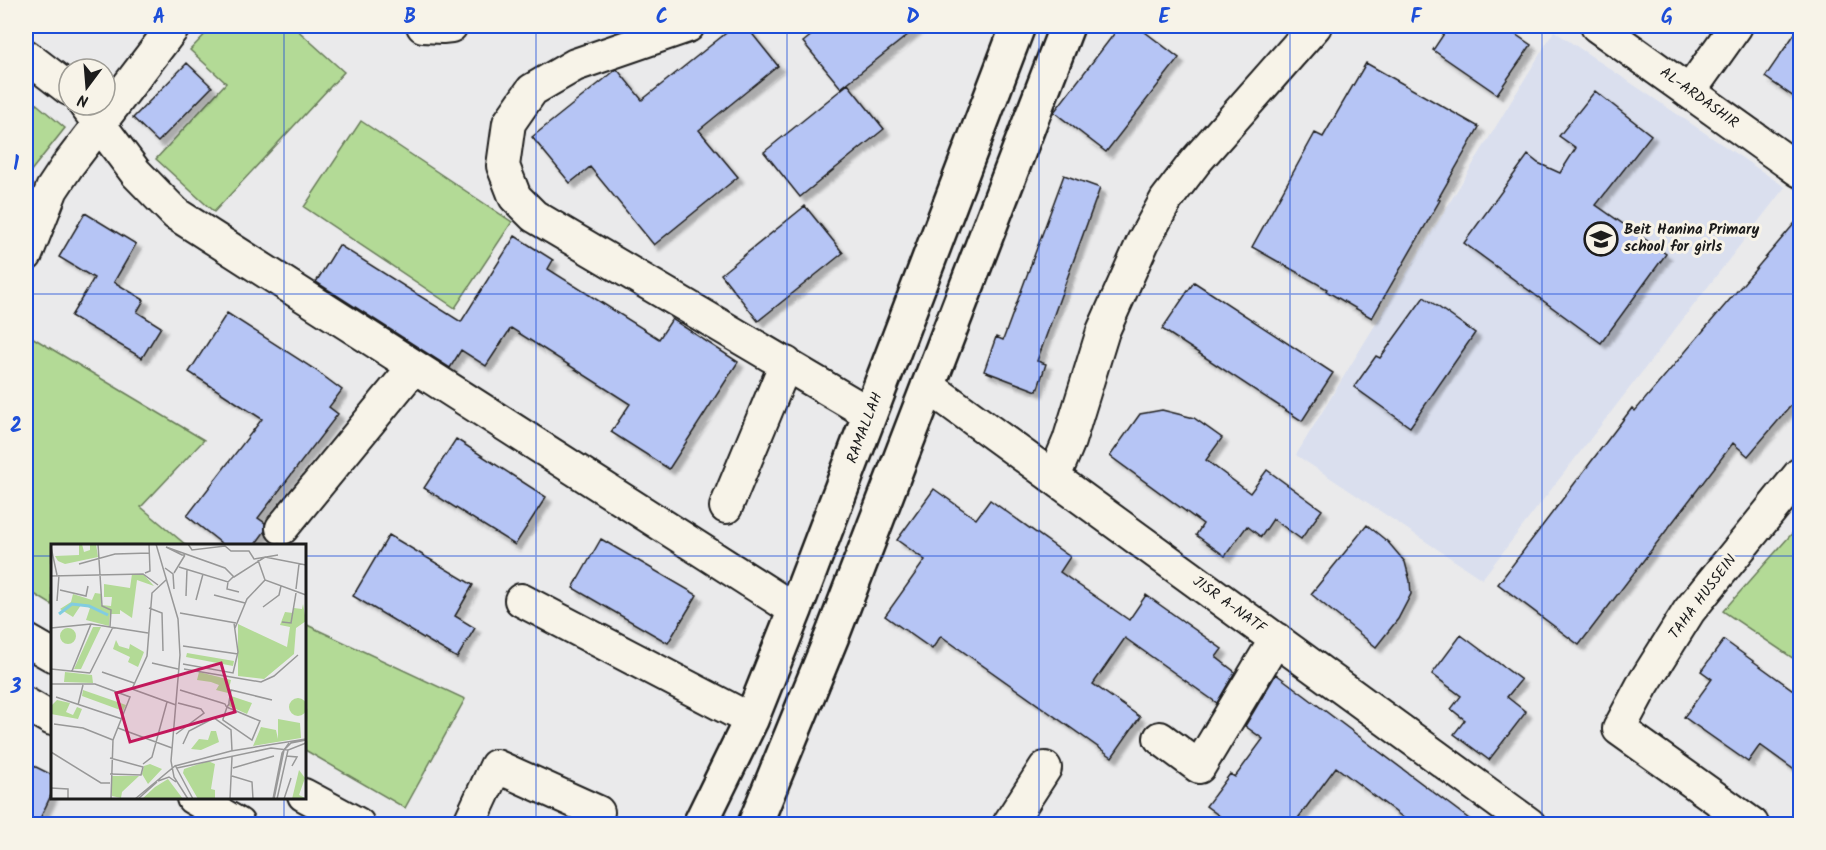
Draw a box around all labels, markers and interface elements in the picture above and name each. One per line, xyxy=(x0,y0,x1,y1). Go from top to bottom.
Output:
text: A xyxy=(153,2,165,34)
text: B xyxy=(404,2,416,34)
text: C xyxy=(656,2,668,34)
text: D xyxy=(906,2,920,34)
text: E xyxy=(1158,2,1170,34)
text: F xyxy=(1411,2,1423,34)
text: G xyxy=(1661,2,1673,34)
north arrow xyxy=(57,57,117,117)
street label: AL-ARDASHIR xyxy=(1655,61,1744,135)
text: N xyxy=(75,87,92,113)
text: 1 xyxy=(13,149,19,181)
place label: Beit Hanina Primary school for girls xyxy=(1624,218,1759,259)
school or university icon: Beit Hanina Primary school for girls xyxy=(1583,221,1619,257)
street label: RAMALLAH xyxy=(840,389,890,467)
text: 2 xyxy=(10,411,22,443)
inset map xyxy=(51,544,306,799)
street label: TAHA HUSSEIN xyxy=(1663,549,1743,645)
street label: JISR A-NATF xyxy=(1187,570,1272,641)
text: 3 xyxy=(10,672,22,704)

